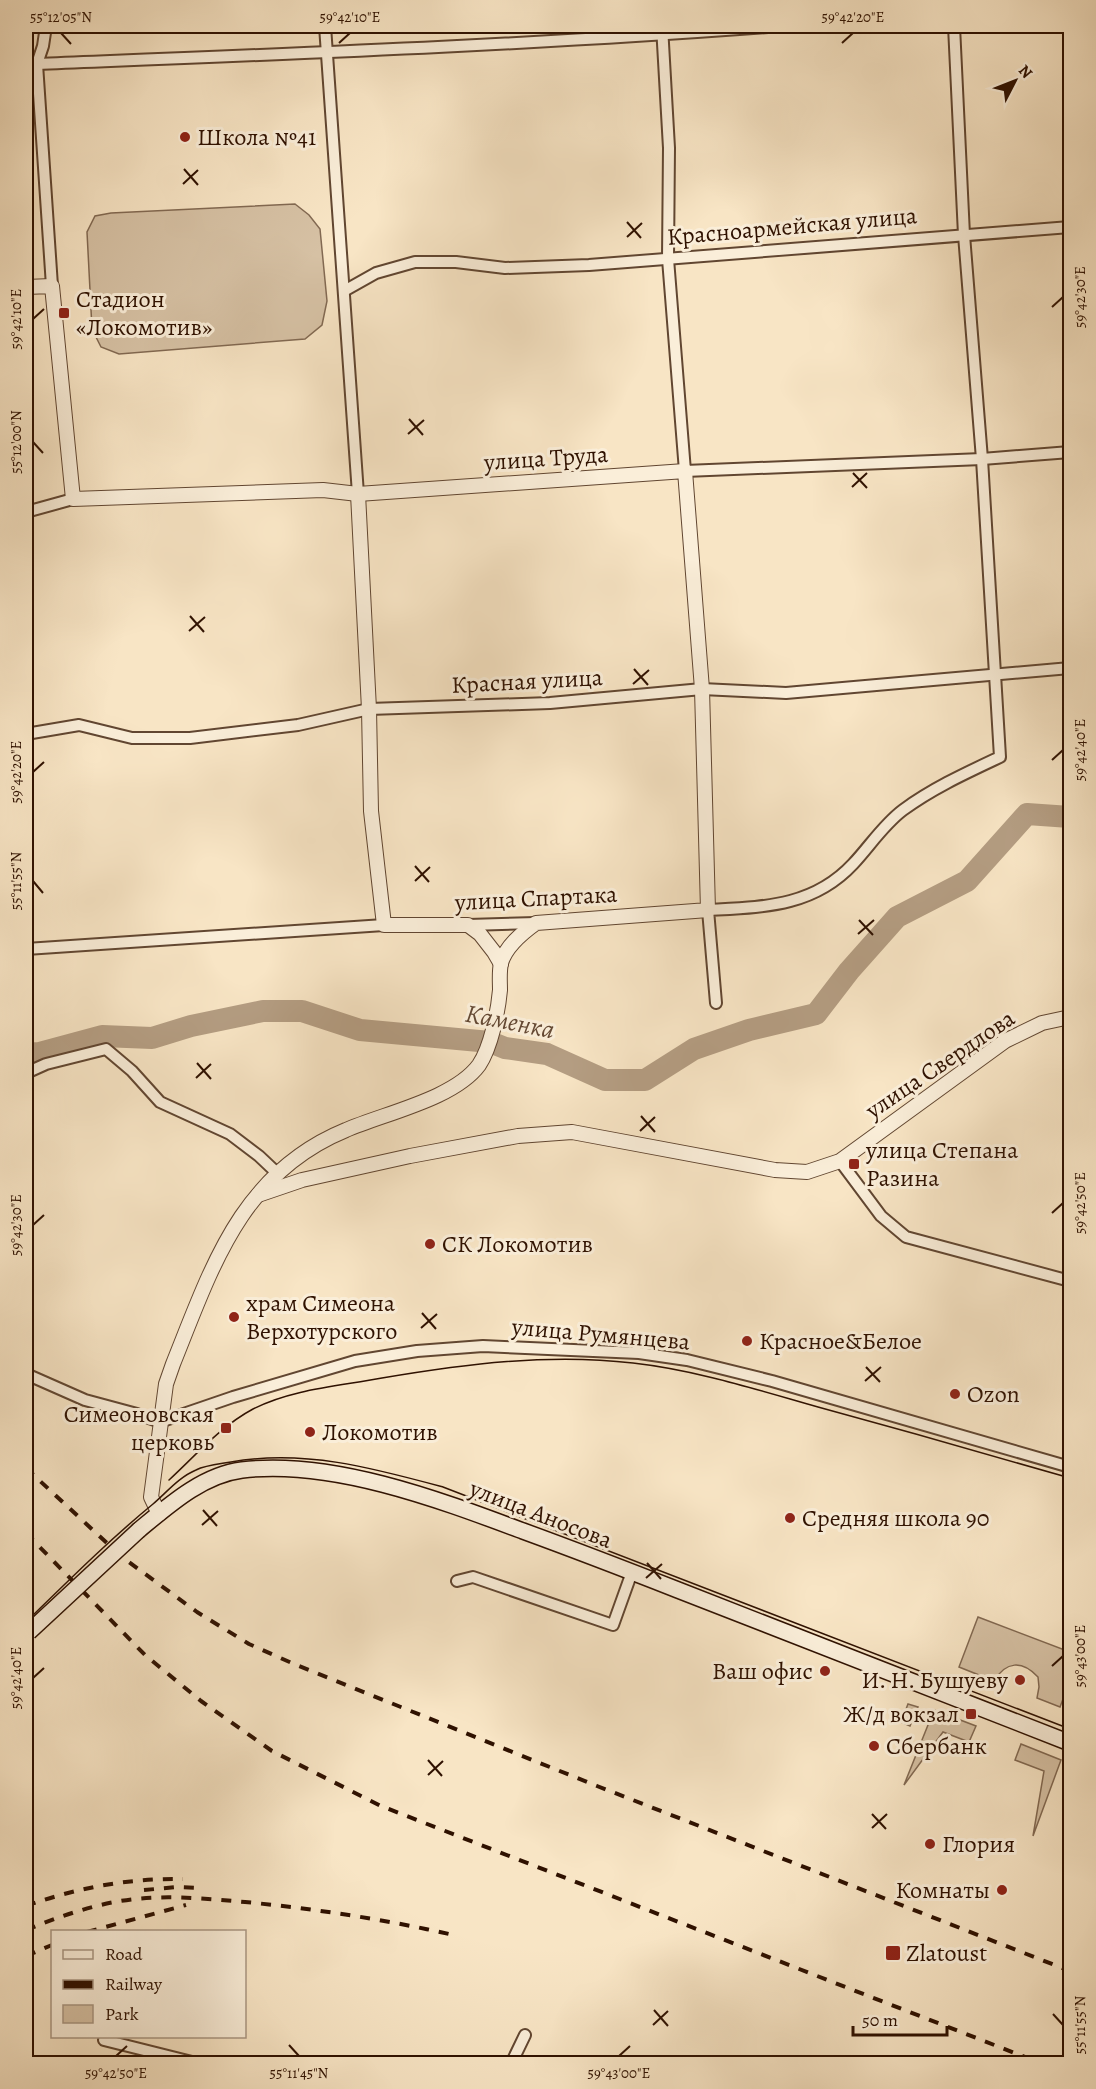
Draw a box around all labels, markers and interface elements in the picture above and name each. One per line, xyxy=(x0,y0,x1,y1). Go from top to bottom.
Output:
text: 55°12'05"N xyxy=(30,7,92,27)
text: 59°42'10"E xyxy=(320,7,380,27)
text: 59°42'20"E xyxy=(822,7,884,27)
north arrow xyxy=(985,51,1045,111)
text: N xyxy=(1013,60,1038,84)
place label: Школа №41 xyxy=(197,121,316,153)
marker: Школа №41 xyxy=(178,130,192,144)
street label: Красноармейская улица xyxy=(666,199,918,253)
text: 59°42'30"E xyxy=(1070,266,1090,328)
place label: Стадион «Локомотив» xyxy=(76,283,212,343)
text: 59°42'10"E xyxy=(6,289,26,349)
marker: Стадион «Локомотив» xyxy=(57,306,71,320)
text: 55°12'00"N xyxy=(6,410,26,474)
street label: улица Труда xyxy=(482,438,609,478)
street label: Красная улица xyxy=(450,661,604,701)
text: 59°42'40"E xyxy=(1070,719,1090,781)
text: 59°42'20"E xyxy=(6,741,26,803)
text: 55°11'55"N xyxy=(6,852,26,910)
street label: улица Спартака xyxy=(453,878,618,918)
water label: Каменка xyxy=(462,996,558,1047)
street label: улица Свердлова xyxy=(858,1002,1021,1126)
place label: улица Степана Разина xyxy=(865,1134,1018,1194)
marker: улица Степана Разина xyxy=(847,1157,861,1171)
text: 59°42'50"E xyxy=(1070,1172,1090,1234)
text: 59°42'30"E xyxy=(6,1194,26,1256)
place label: СК Локомотив xyxy=(442,1228,593,1260)
marker: СК Локомотив xyxy=(423,1237,437,1251)
place label: храм Симеона Верхотурского xyxy=(246,1287,397,1347)
marker: храм Симеона Верхотурского xyxy=(227,1310,241,1324)
street label: улица Румянцева xyxy=(510,1310,691,1358)
place label: Красное&Белое xyxy=(759,1325,922,1357)
marker: Красное&Белое xyxy=(740,1334,754,1348)
place label: Ozon xyxy=(967,1378,1020,1410)
marker: Ozon xyxy=(948,1387,962,1401)
place label: Симеоновская церковь xyxy=(64,1398,215,1458)
place label: Локомотив xyxy=(322,1416,438,1448)
marker: Симеоновская церковь xyxy=(219,1421,233,1435)
marker: Локомотив xyxy=(303,1425,317,1439)
street label: улица Аносова xyxy=(464,1472,617,1556)
place label: Средняя школа 90 xyxy=(802,1502,990,1534)
marker: Средняя школа 90 xyxy=(783,1511,797,1525)
text: 59°43'00"E xyxy=(1070,1625,1090,1687)
text: 59°42'40"E xyxy=(6,1647,26,1709)
place label: Ваш офис xyxy=(712,1655,813,1687)
marker: Ваш офис xyxy=(818,1664,832,1678)
place label: И. Н. Бушуеву xyxy=(862,1664,1008,1696)
marker: И. Н. Бушуеву xyxy=(1013,1673,1027,1687)
place label: Ж/д вокзал xyxy=(843,1698,959,1730)
marker: Ж/д вокзал xyxy=(964,1707,978,1721)
place label: Сбербанк xyxy=(886,1730,987,1762)
marker: Сбербанк xyxy=(867,1739,881,1753)
place label: Глория xyxy=(942,1828,1015,1860)
marker: Глория xyxy=(923,1837,937,1851)
place label: Комнаты xyxy=(895,1874,990,1906)
marker: Комнаты xyxy=(995,1883,1009,1897)
legend xyxy=(51,1930,246,2038)
place label: Zlatoust xyxy=(906,1937,987,1969)
text: Road xyxy=(105,1942,143,1966)
marker: Zlatoust xyxy=(884,1944,902,1962)
text: Railway xyxy=(105,1972,163,1996)
text: 55°11'55"N xyxy=(1070,1996,1090,2054)
scale bar xyxy=(853,1999,948,2037)
text: Park xyxy=(105,2002,139,2026)
text: 50 m xyxy=(862,2008,898,2032)
text: 59°42'50"E xyxy=(85,2063,147,2083)
text: 55°11'45"N xyxy=(270,2063,329,2083)
text: 59°43'00"E xyxy=(588,2063,650,2083)

